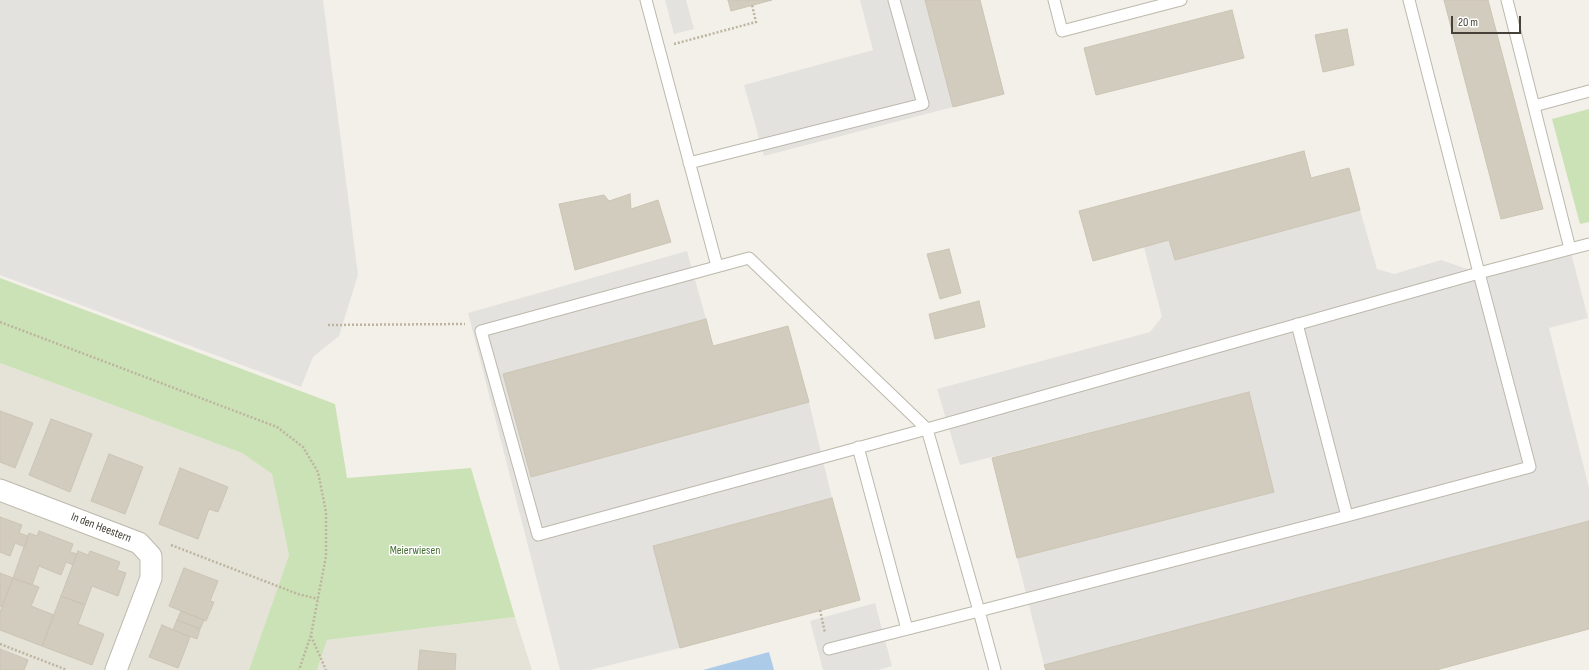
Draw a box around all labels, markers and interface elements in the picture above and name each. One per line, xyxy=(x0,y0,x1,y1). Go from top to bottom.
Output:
scale bar xyxy=(1453,8,1523,34)
text: 20 m xyxy=(1458,15,1478,30)
street label: In den Heestern xyxy=(69,510,133,546)
park label: Meierwiesen xyxy=(390,544,440,558)

